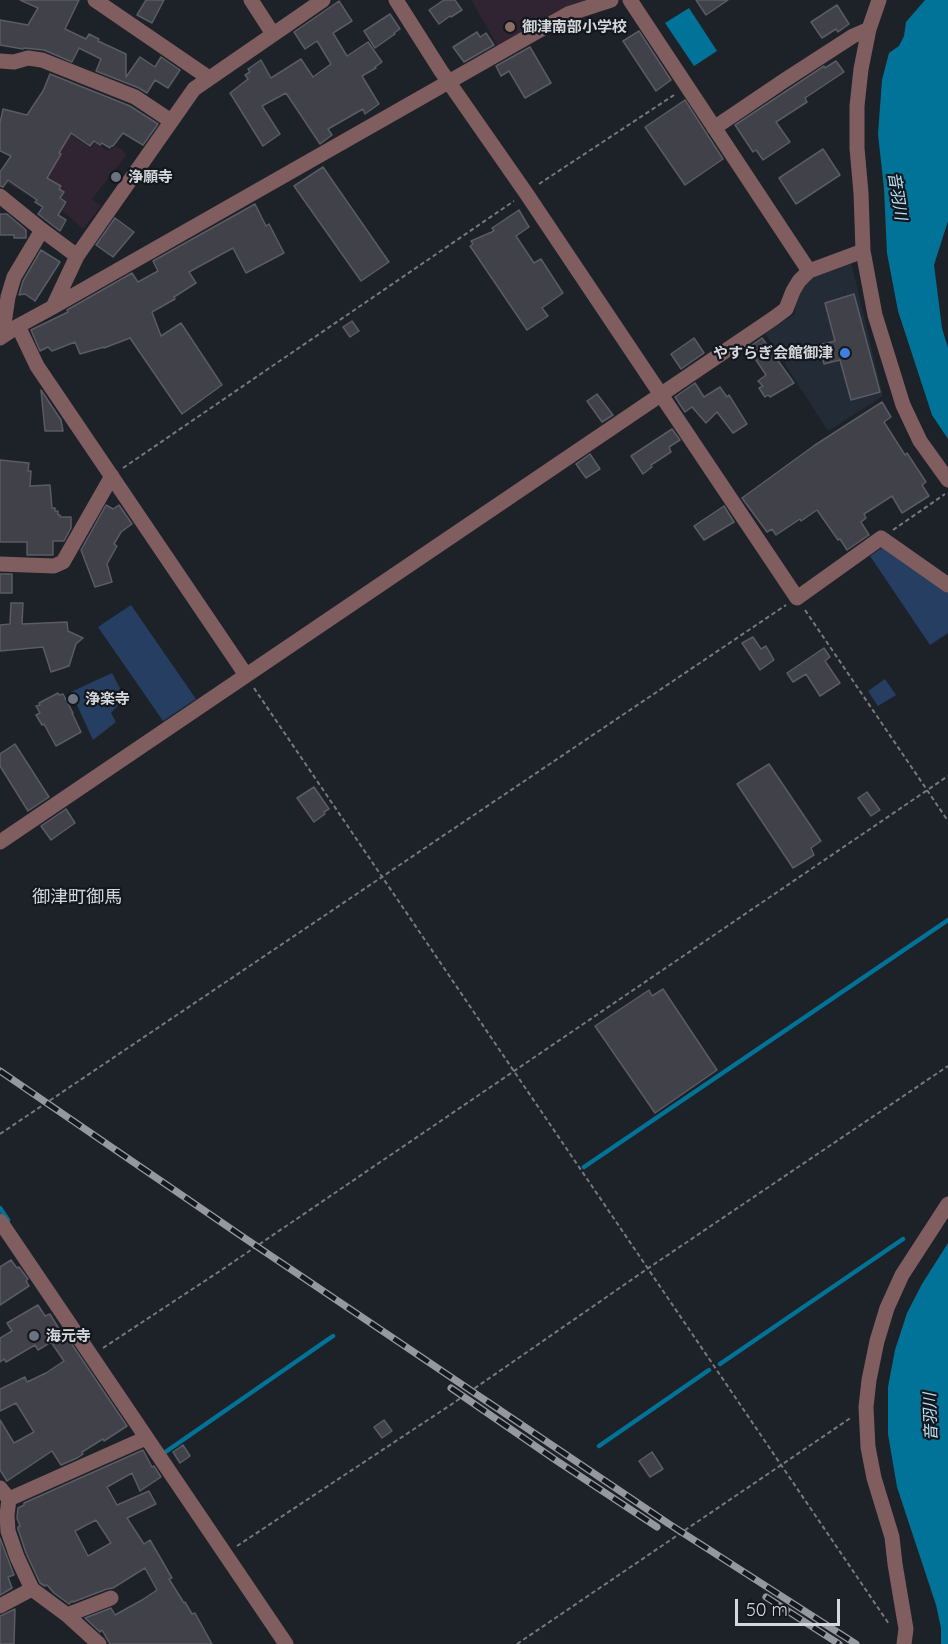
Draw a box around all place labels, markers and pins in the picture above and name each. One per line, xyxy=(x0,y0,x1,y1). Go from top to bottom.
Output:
place label: 御津南部小学校 xyxy=(522,18,627,36)
marker: 御津南部小学校 xyxy=(503,20,517,34)
place label: 浄願寺 xyxy=(128,168,173,186)
marker: 浄願寺 xyxy=(109,170,123,184)
place label: やすらぎ会館御津 xyxy=(713,344,833,362)
marker: やすらぎ会館御津 xyxy=(838,346,852,360)
place label: 浄楽寺 xyxy=(85,690,130,708)
marker: 浄楽寺 xyxy=(66,692,80,706)
place label: 海元寺 xyxy=(46,1327,91,1345)
marker: 海元寺 xyxy=(27,1329,41,1343)

